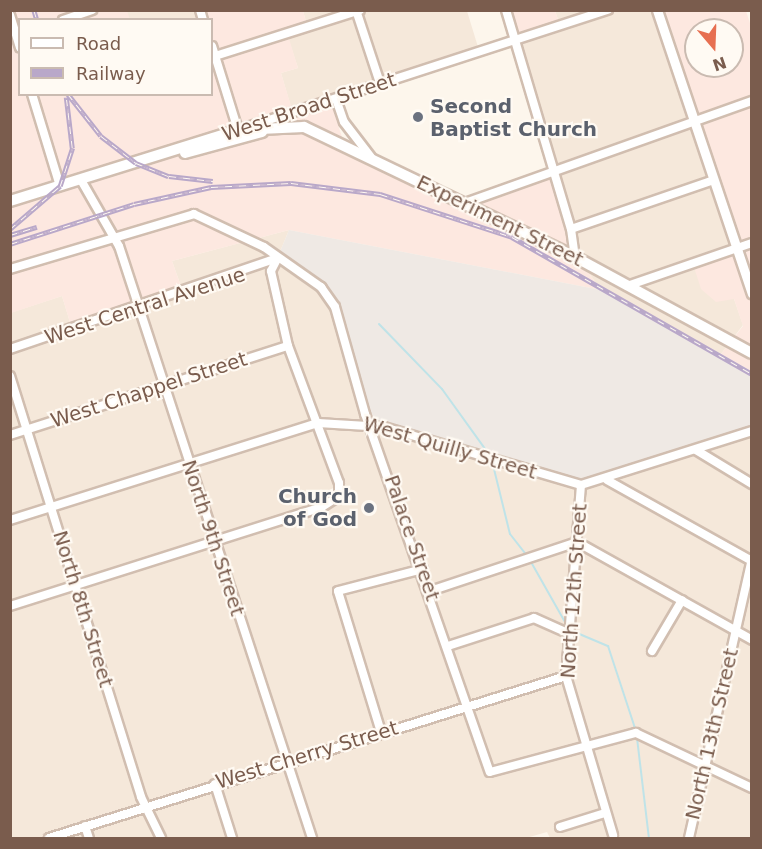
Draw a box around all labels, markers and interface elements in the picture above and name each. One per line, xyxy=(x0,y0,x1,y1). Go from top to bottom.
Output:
legend xyxy=(18,18,213,96)
north arrow xyxy=(684,18,744,78)
text: Road xyxy=(76,33,121,54)
text: N xyxy=(710,52,729,75)
text: Railway xyxy=(76,63,146,84)
street label: West Broad Street xyxy=(219,68,399,146)
place label: Second Baptist Church xyxy=(430,94,597,141)
marker: Second Baptist Church xyxy=(411,110,425,124)
street label: Experiment Street xyxy=(413,170,587,272)
street label: West Central Avenue xyxy=(42,262,248,350)
street label: West Chappel Street xyxy=(48,347,250,433)
street label: West Quilly Street xyxy=(360,412,540,484)
street label: North 9th Street xyxy=(176,457,250,619)
street label: Palace Street xyxy=(379,472,445,604)
place label: Church of God xyxy=(278,484,357,531)
marker: Church of God xyxy=(362,501,376,515)
street label: North 12th Street xyxy=(556,503,592,679)
street label: North 8th Street xyxy=(48,528,118,690)
street label: North 13th Street xyxy=(681,646,743,822)
street label: West Cherry Street xyxy=(213,716,401,794)

